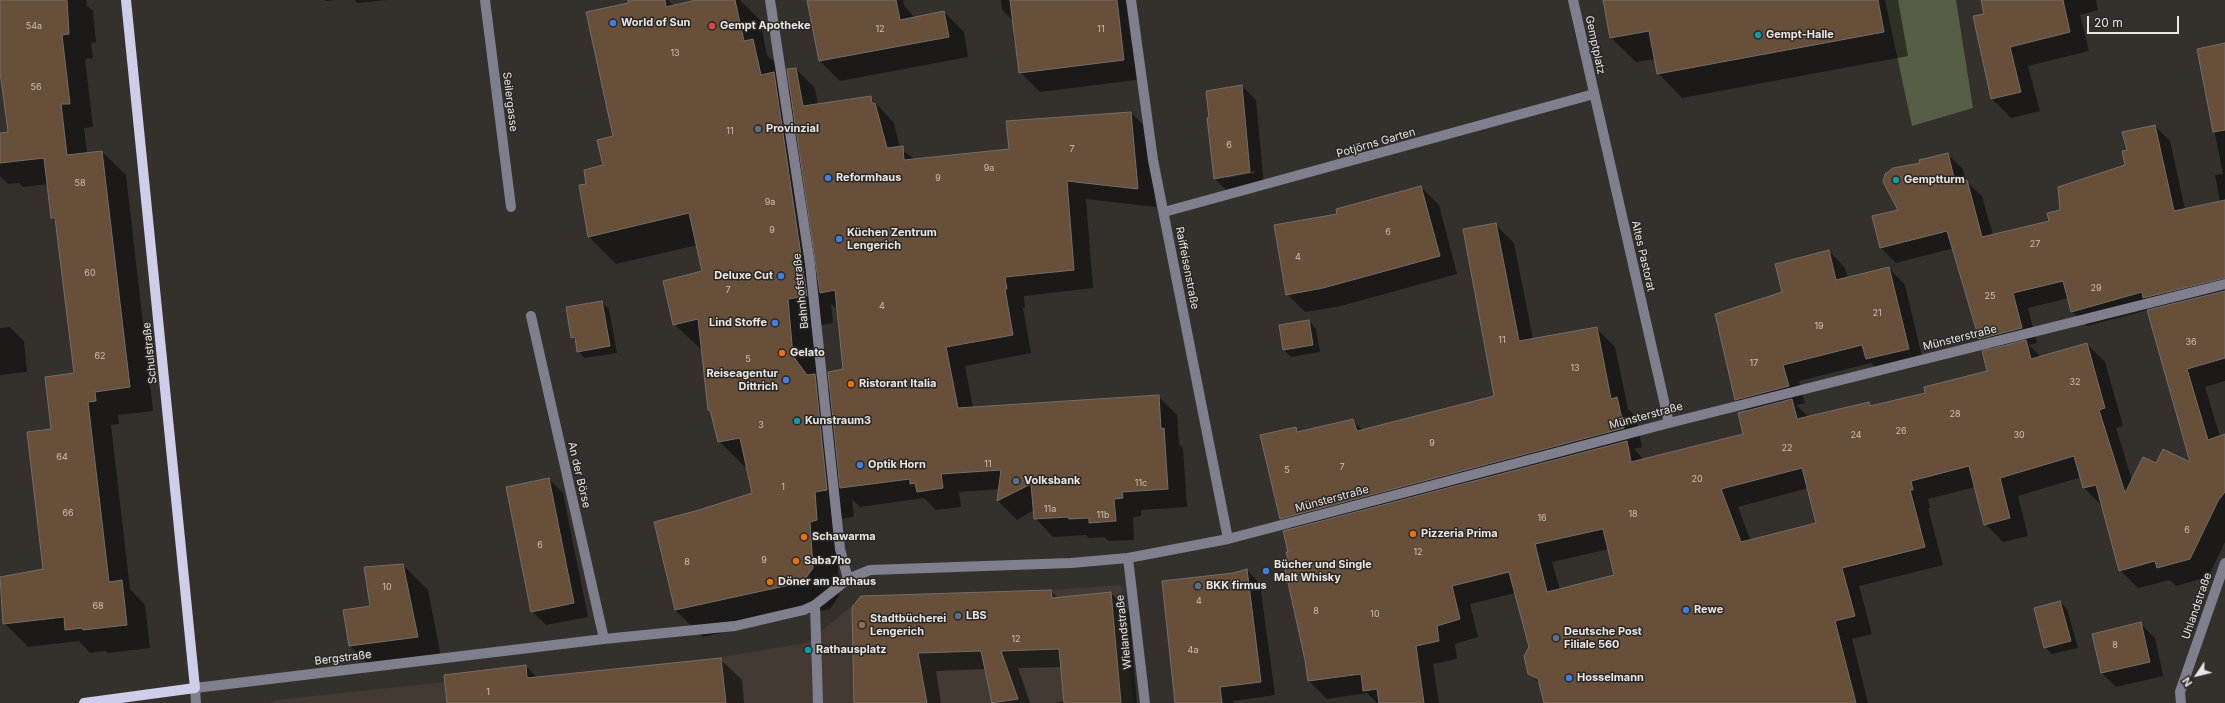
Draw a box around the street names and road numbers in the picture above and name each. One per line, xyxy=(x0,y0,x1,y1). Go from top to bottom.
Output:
street label: Gemptplatz xyxy=(1582,14,1608,76)
street label: Seilergasse xyxy=(500,71,520,133)
street label: Potjörns Garten xyxy=(1335,125,1417,161)
street label: Altes Pastorat xyxy=(1628,219,1658,293)
street label: Raiffeisenstraße xyxy=(1173,226,1201,310)
street label: Bahnhofstraße xyxy=(790,252,812,330)
street label: Schulstraße xyxy=(140,322,160,384)
street label: Münsterstraße xyxy=(1922,322,1998,354)
street label: Münsterstraße xyxy=(1608,400,1684,432)
street label: An der Börse xyxy=(565,441,593,509)
street label: Münsterstraße xyxy=(1294,483,1370,515)
street label: Uhlandstraße xyxy=(2179,571,2215,641)
street label: Wielandstraße xyxy=(1114,594,1134,670)
street label: Bergstraße xyxy=(314,648,372,668)

